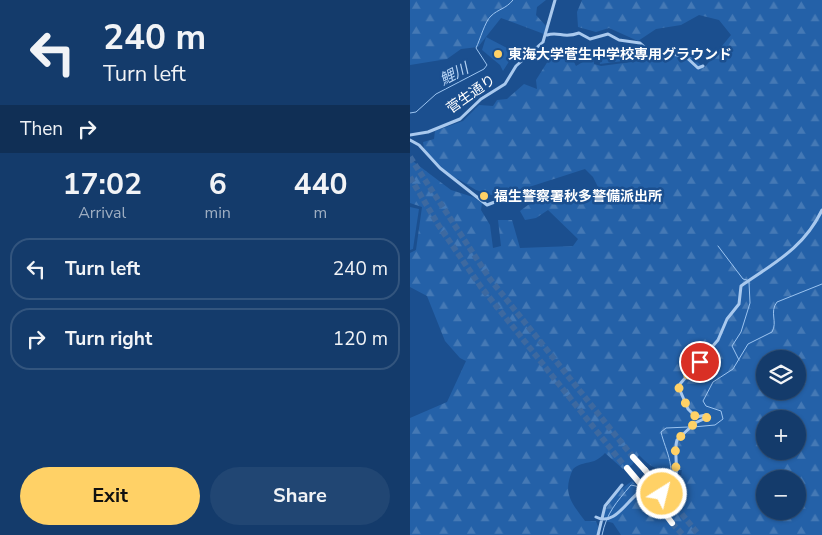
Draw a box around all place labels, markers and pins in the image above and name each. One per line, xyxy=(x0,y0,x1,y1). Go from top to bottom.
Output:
place label: 東海大学菅生中学校専用グラウンド xyxy=(508,45,732,64)
marker: 東海大学菅生中学校専用グラウンド xyxy=(492,48,504,60)
place label: 福生警察署秋多警備派出所 xyxy=(494,187,662,206)
marker: 福生警察署秋多警備派出所 xyxy=(478,190,490,202)
pin xyxy=(679,341,721,383)

